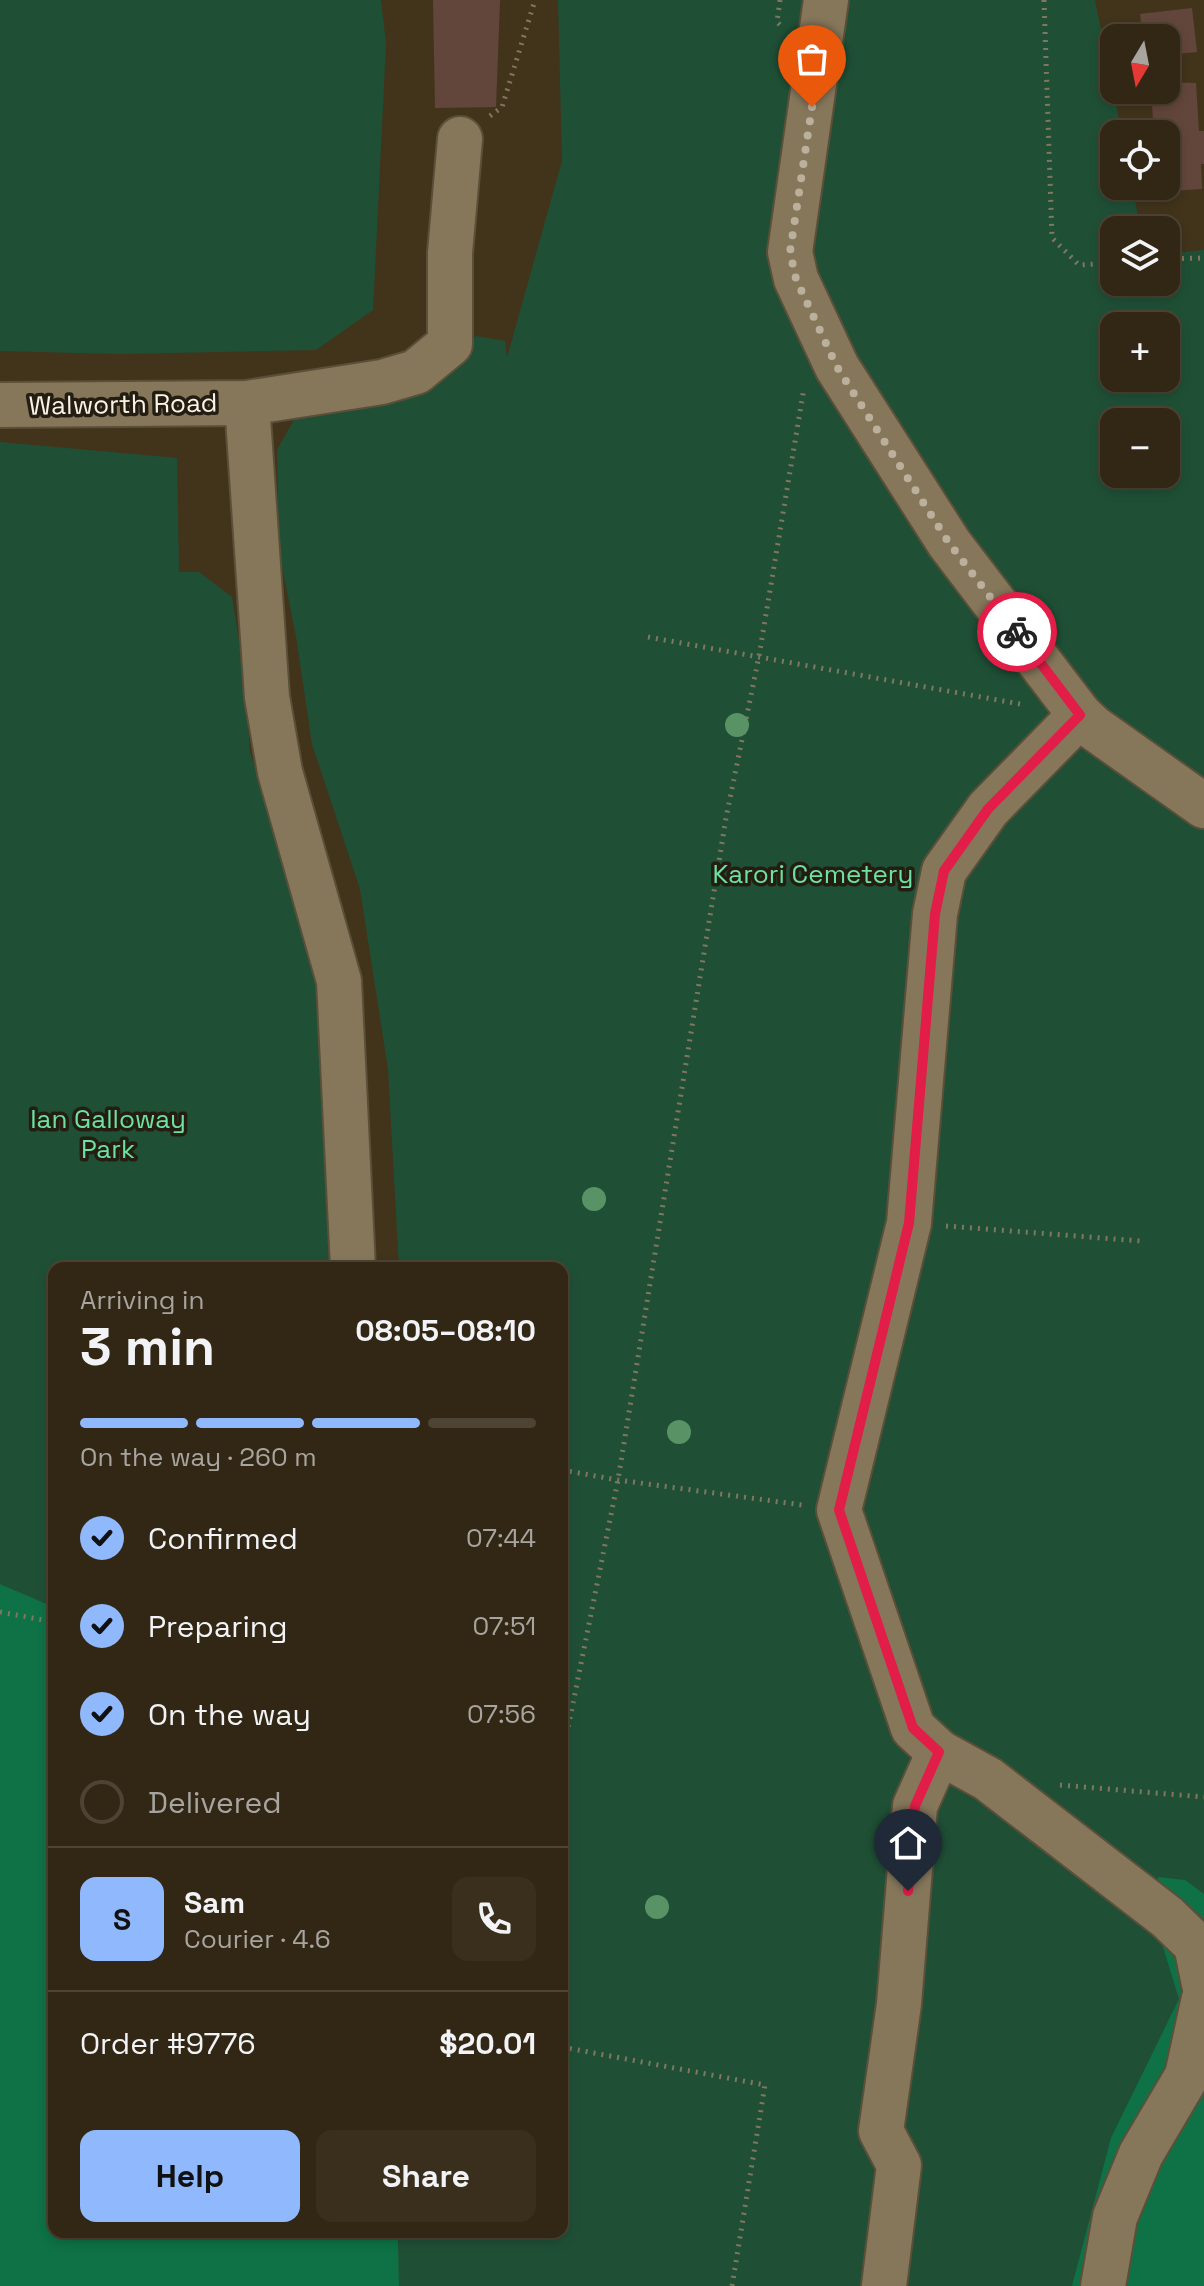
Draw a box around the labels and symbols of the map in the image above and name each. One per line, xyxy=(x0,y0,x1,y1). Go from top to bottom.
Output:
north arrow xyxy=(1100,24,1180,104)
pin xyxy=(778,25,846,107)
street label: Walworth Road xyxy=(28,385,218,423)
courier xyxy=(977,592,1057,672)
park label: Karori Cemetery xyxy=(713,857,914,891)
park label: Ian Galloway Park xyxy=(30,1102,186,1166)
pin xyxy=(874,1809,942,1891)

